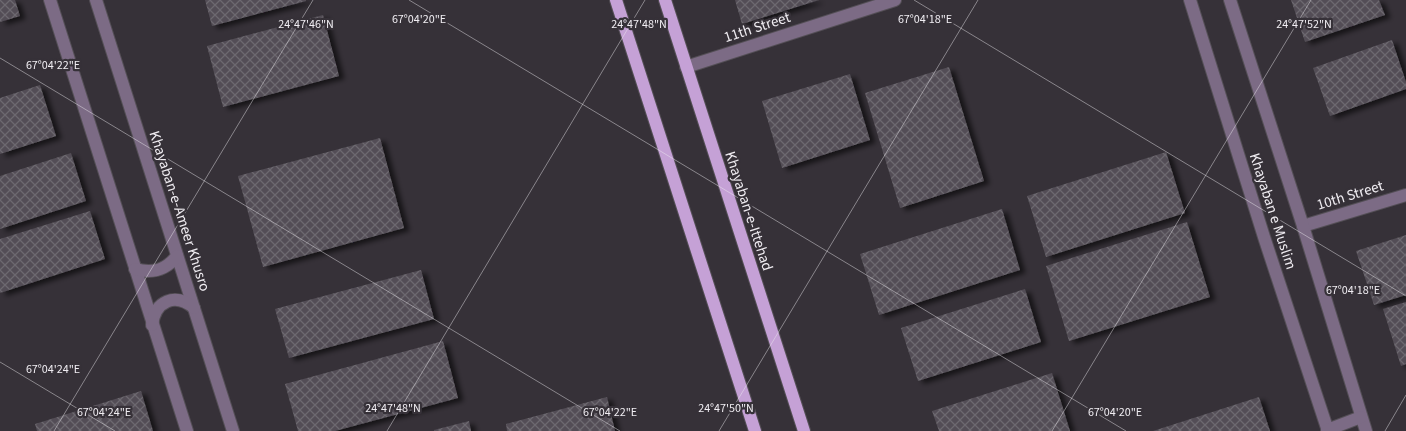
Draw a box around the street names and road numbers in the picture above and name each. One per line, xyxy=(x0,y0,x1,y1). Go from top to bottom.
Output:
street label: 11th Street xyxy=(721,7,793,48)
street label: Khayaban-e-Ameer Khusro xyxy=(144,128,215,294)
street label: Khayaban-e-Ittehad xyxy=(719,149,778,274)
street label: Khayaban e Muslim xyxy=(1244,150,1301,272)
street label: 10th Street xyxy=(1314,175,1386,216)

